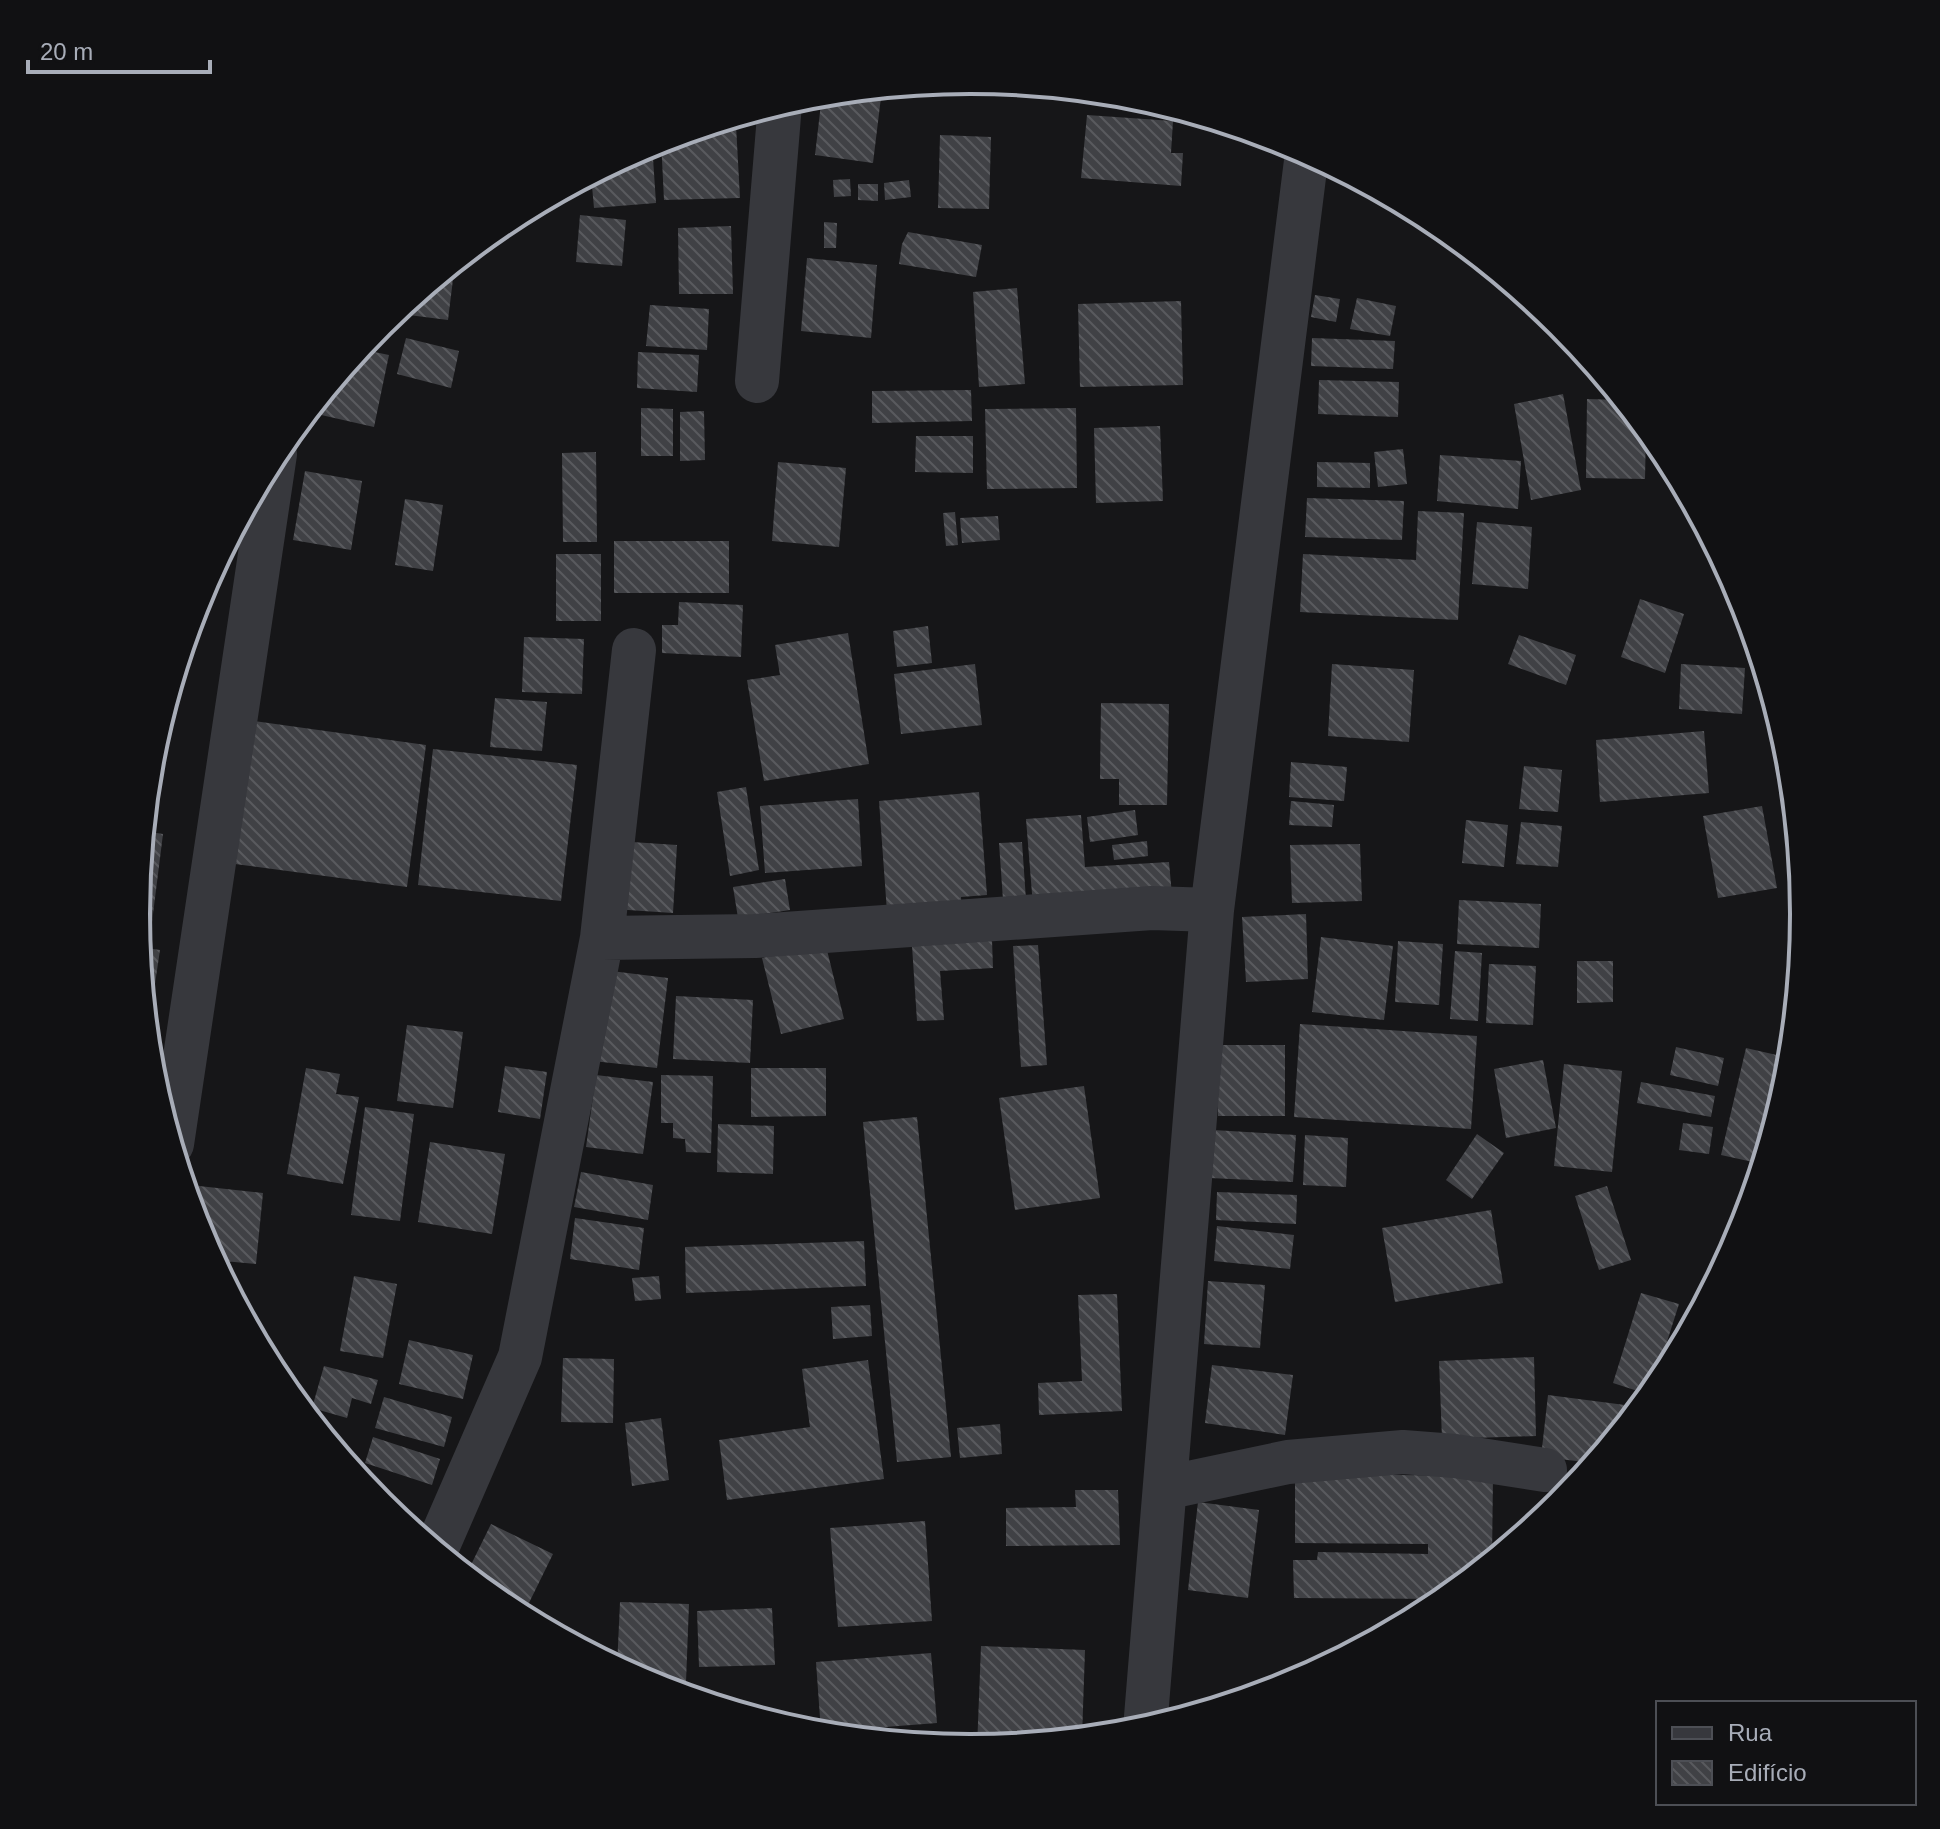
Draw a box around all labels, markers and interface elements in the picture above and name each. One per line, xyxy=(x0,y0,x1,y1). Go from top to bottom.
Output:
scale bar xyxy=(28,24,210,74)
text: 20 m xyxy=(40,38,93,65)
legend xyxy=(1656,1701,1916,1805)
text: Rua xyxy=(1728,1719,1773,1746)
text: Edifício xyxy=(1728,1759,1807,1786)

